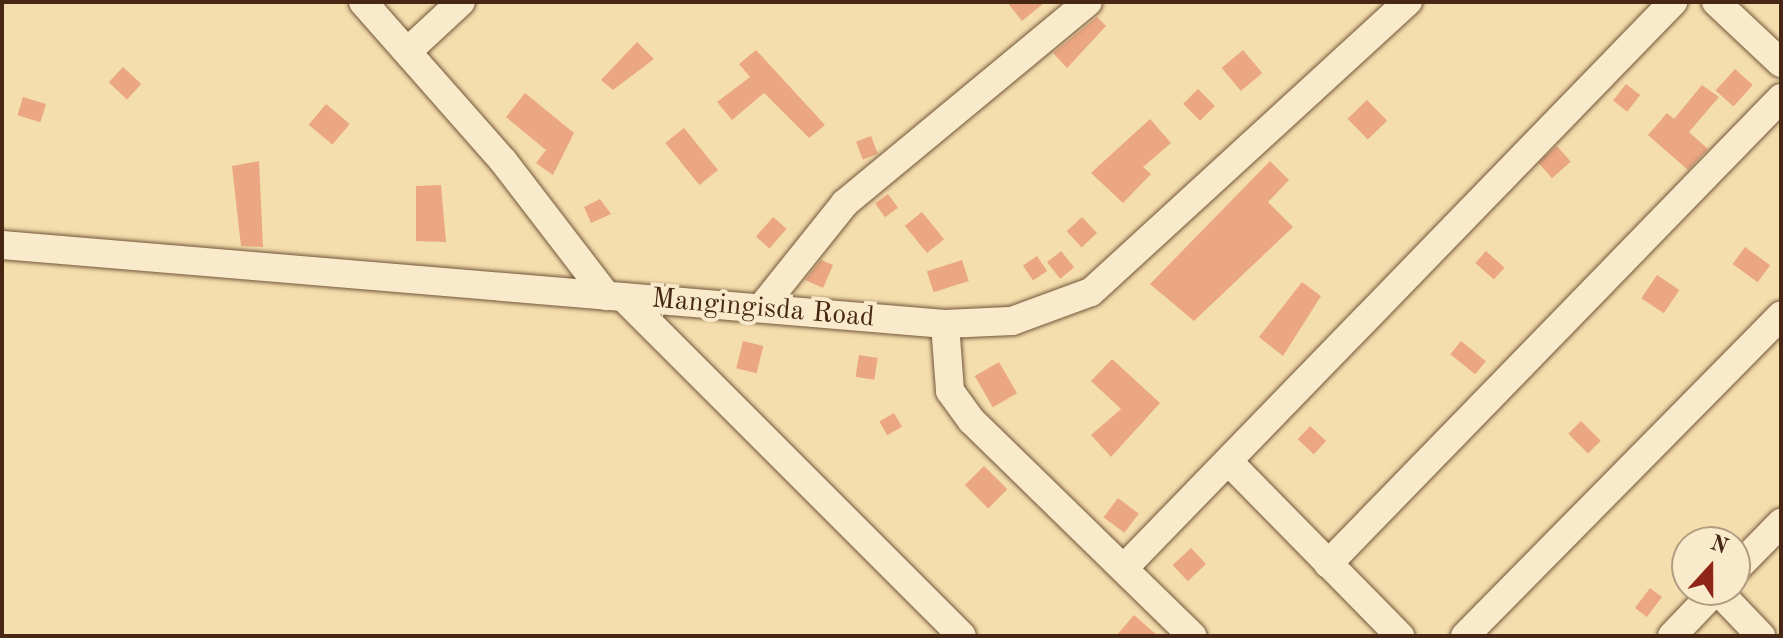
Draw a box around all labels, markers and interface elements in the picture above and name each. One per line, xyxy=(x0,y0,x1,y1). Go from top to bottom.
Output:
street label: Mangingisda Road xyxy=(650,283,876,335)
north arrow xyxy=(1671,526,1751,606)
text: N xyxy=(1707,532,1731,559)

